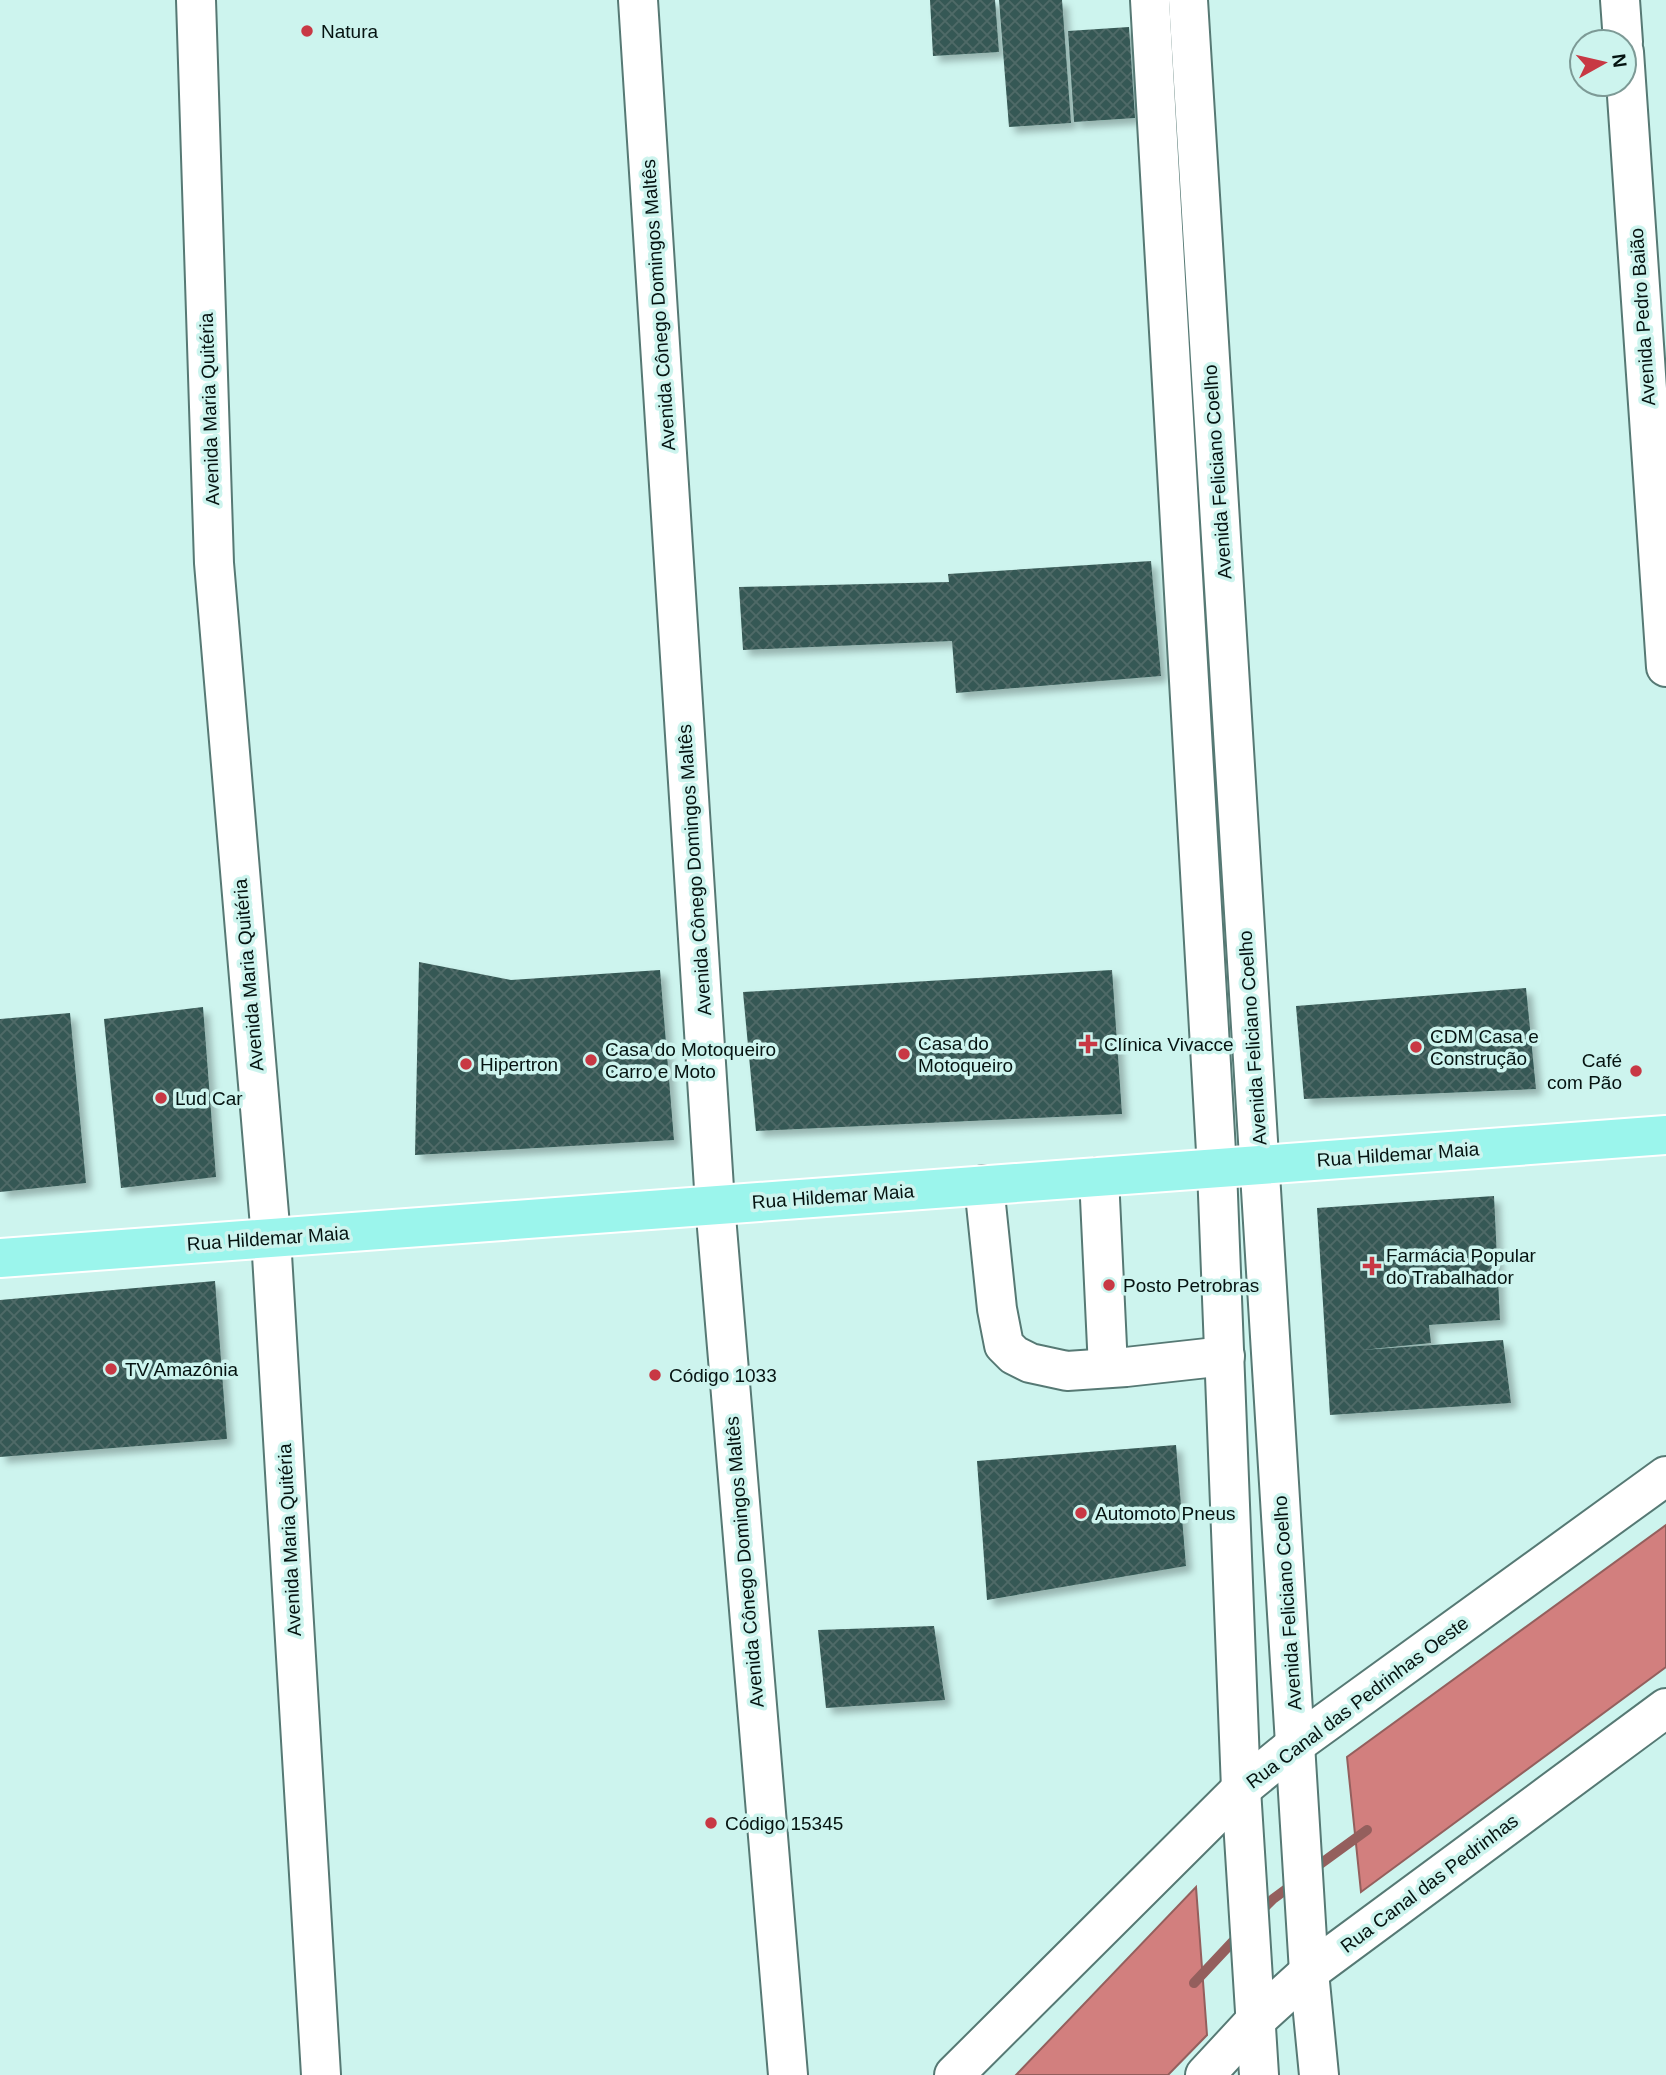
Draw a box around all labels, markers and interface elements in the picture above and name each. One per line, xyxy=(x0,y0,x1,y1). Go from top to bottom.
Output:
place label: Natura xyxy=(321,21,378,42)
marker: Natura xyxy=(299,23,315,39)
north arrow xyxy=(1568,28,1638,98)
text: N xyxy=(1608,52,1631,69)
street label: Avenida Cônego Domingos Maltês xyxy=(638,158,679,451)
street label: Avenida Pedro Baião xyxy=(1626,227,1659,407)
street label: Avenida Maria Quitéria xyxy=(196,312,223,506)
street label: Avenida Feliciano Coelho xyxy=(1200,364,1235,580)
street label: Avenida Cônego Domingos Maltês xyxy=(674,723,715,1016)
street label: Avenida Maria Quitéria xyxy=(230,878,267,1072)
street label: Avenida Feliciano Coelho xyxy=(1235,930,1270,1146)
place label: CDM Casa e Construção xyxy=(1430,1026,1539,1069)
place label: Casa do Motoqueiro xyxy=(918,1033,1013,1076)
marker: Clínica Vivacce xyxy=(1078,1034,1098,1054)
place label: Clínica Vivacce xyxy=(1104,1034,1234,1055)
place label: Casa do Motoqueiro Carro e Moto xyxy=(605,1039,776,1082)
marker: CDM Casa e Construção xyxy=(1408,1039,1424,1055)
marker: Casa do Motoqueiro xyxy=(896,1046,912,1062)
place label: Café com Pão xyxy=(1547,1050,1622,1093)
marker: Casa do Motoqueiro Carro e Moto xyxy=(583,1052,599,1068)
place label: Hipertron xyxy=(480,1054,558,1075)
marker: Hipertron xyxy=(458,1056,474,1072)
marker: Café com Pão xyxy=(1628,1063,1644,1079)
place label: Lud Car xyxy=(175,1088,243,1109)
marker: Lud Car xyxy=(153,1090,169,1106)
street label: Rua Hildemar Maia xyxy=(1316,1138,1480,1171)
street label: Rua Hildemar Maia xyxy=(751,1180,915,1213)
street label: Rua Hildemar Maia xyxy=(186,1222,350,1255)
place label: Farmácia Popular do Trabalhador xyxy=(1386,1245,1537,1288)
marker: Farmácia Popular do Trabalhador xyxy=(1364,1258,1380,1274)
place label: Posto Petrobras xyxy=(1123,1275,1259,1296)
marker: Posto Petrobras xyxy=(1101,1277,1117,1293)
place label: TV Amazônia xyxy=(125,1359,238,1380)
marker: TV Amazônia xyxy=(103,1361,119,1377)
place label: Código 1033 xyxy=(669,1365,777,1386)
marker: Código 1033 xyxy=(647,1367,663,1383)
street label: Avenida Cônego Domingos Maltês xyxy=(721,1415,768,1708)
street label: Avenida Maria Quitéria xyxy=(274,1443,305,1637)
street label: Avenida Feliciano Coelho xyxy=(1270,1495,1305,1711)
place label: Automoto Pneus xyxy=(1095,1503,1235,1524)
marker: Automoto Pneus xyxy=(1073,1505,1089,1521)
street label: Rua Canal das Pedrinhas Oeste xyxy=(1242,1612,1472,1793)
street label: Rua Canal das Pedrinhas xyxy=(1337,1810,1522,1957)
place label: Código 15345 xyxy=(725,1813,843,1834)
marker: Código 15345 xyxy=(703,1815,719,1831)

